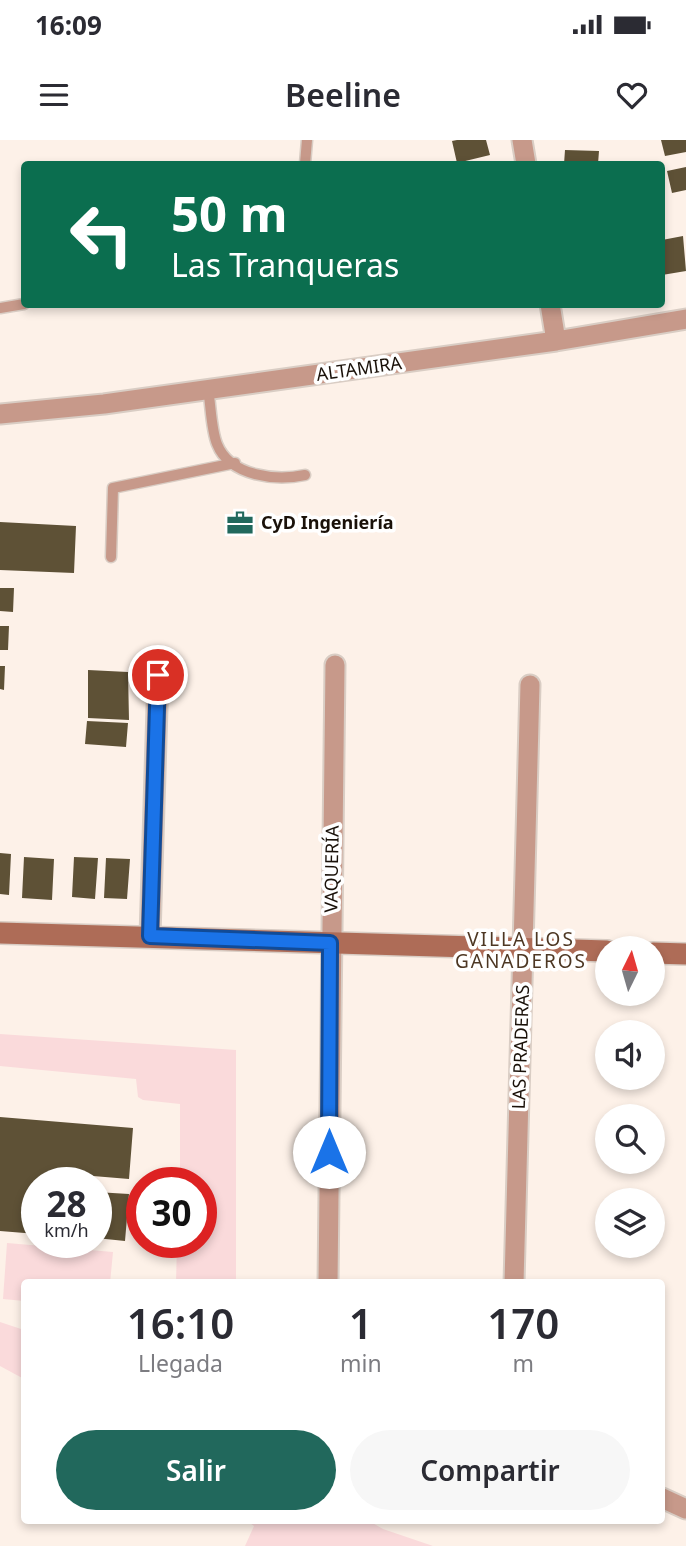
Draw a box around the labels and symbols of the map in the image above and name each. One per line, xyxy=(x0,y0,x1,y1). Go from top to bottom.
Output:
street label: ALTAMIRA xyxy=(315,350,404,386)
office icon: CyD Ingeniería xyxy=(225,508,255,538)
place label: CyD Ingeniería xyxy=(261,510,394,534)
pin xyxy=(128,645,188,705)
street label: VAQUERÍA xyxy=(318,825,344,913)
district label: VILLA LOS GANADEROS xyxy=(455,926,587,974)
north arrow xyxy=(595,936,665,1006)
street label: LAS PRADERAS xyxy=(506,984,534,1110)
position arrow xyxy=(292,1115,366,1189)
speed limit sign: 30 xyxy=(126,1167,217,1258)

